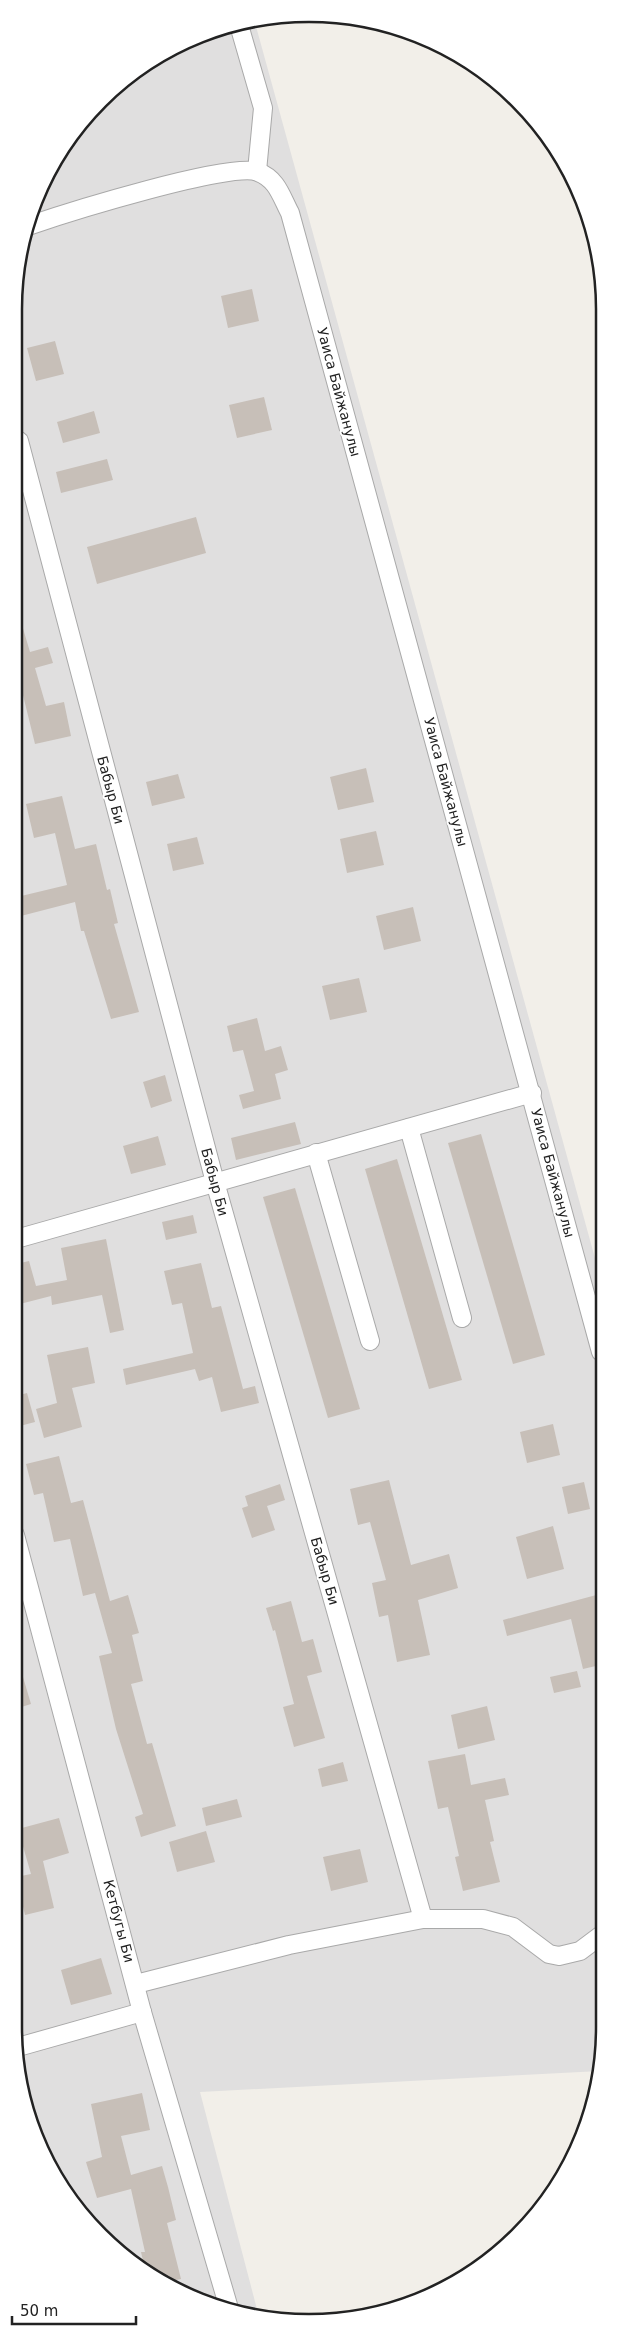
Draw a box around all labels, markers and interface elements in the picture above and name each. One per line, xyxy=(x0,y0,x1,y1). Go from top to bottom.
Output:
street label: Уаиса Байжанулы xyxy=(314,326,364,458)
street label: Уаиса Байжанулы xyxy=(421,716,471,848)
street label: Бабыр Би xyxy=(94,754,128,826)
street label: Уаиса Байжанулы xyxy=(528,1107,578,1239)
street label: Бабыр Би xyxy=(198,1146,232,1218)
street label: Бабыр Би xyxy=(308,1535,342,1607)
street label: Кетбугы Би xyxy=(100,1878,138,1964)
scale bar xyxy=(12,2294,136,2326)
text: 50 m xyxy=(20,2302,58,2320)

